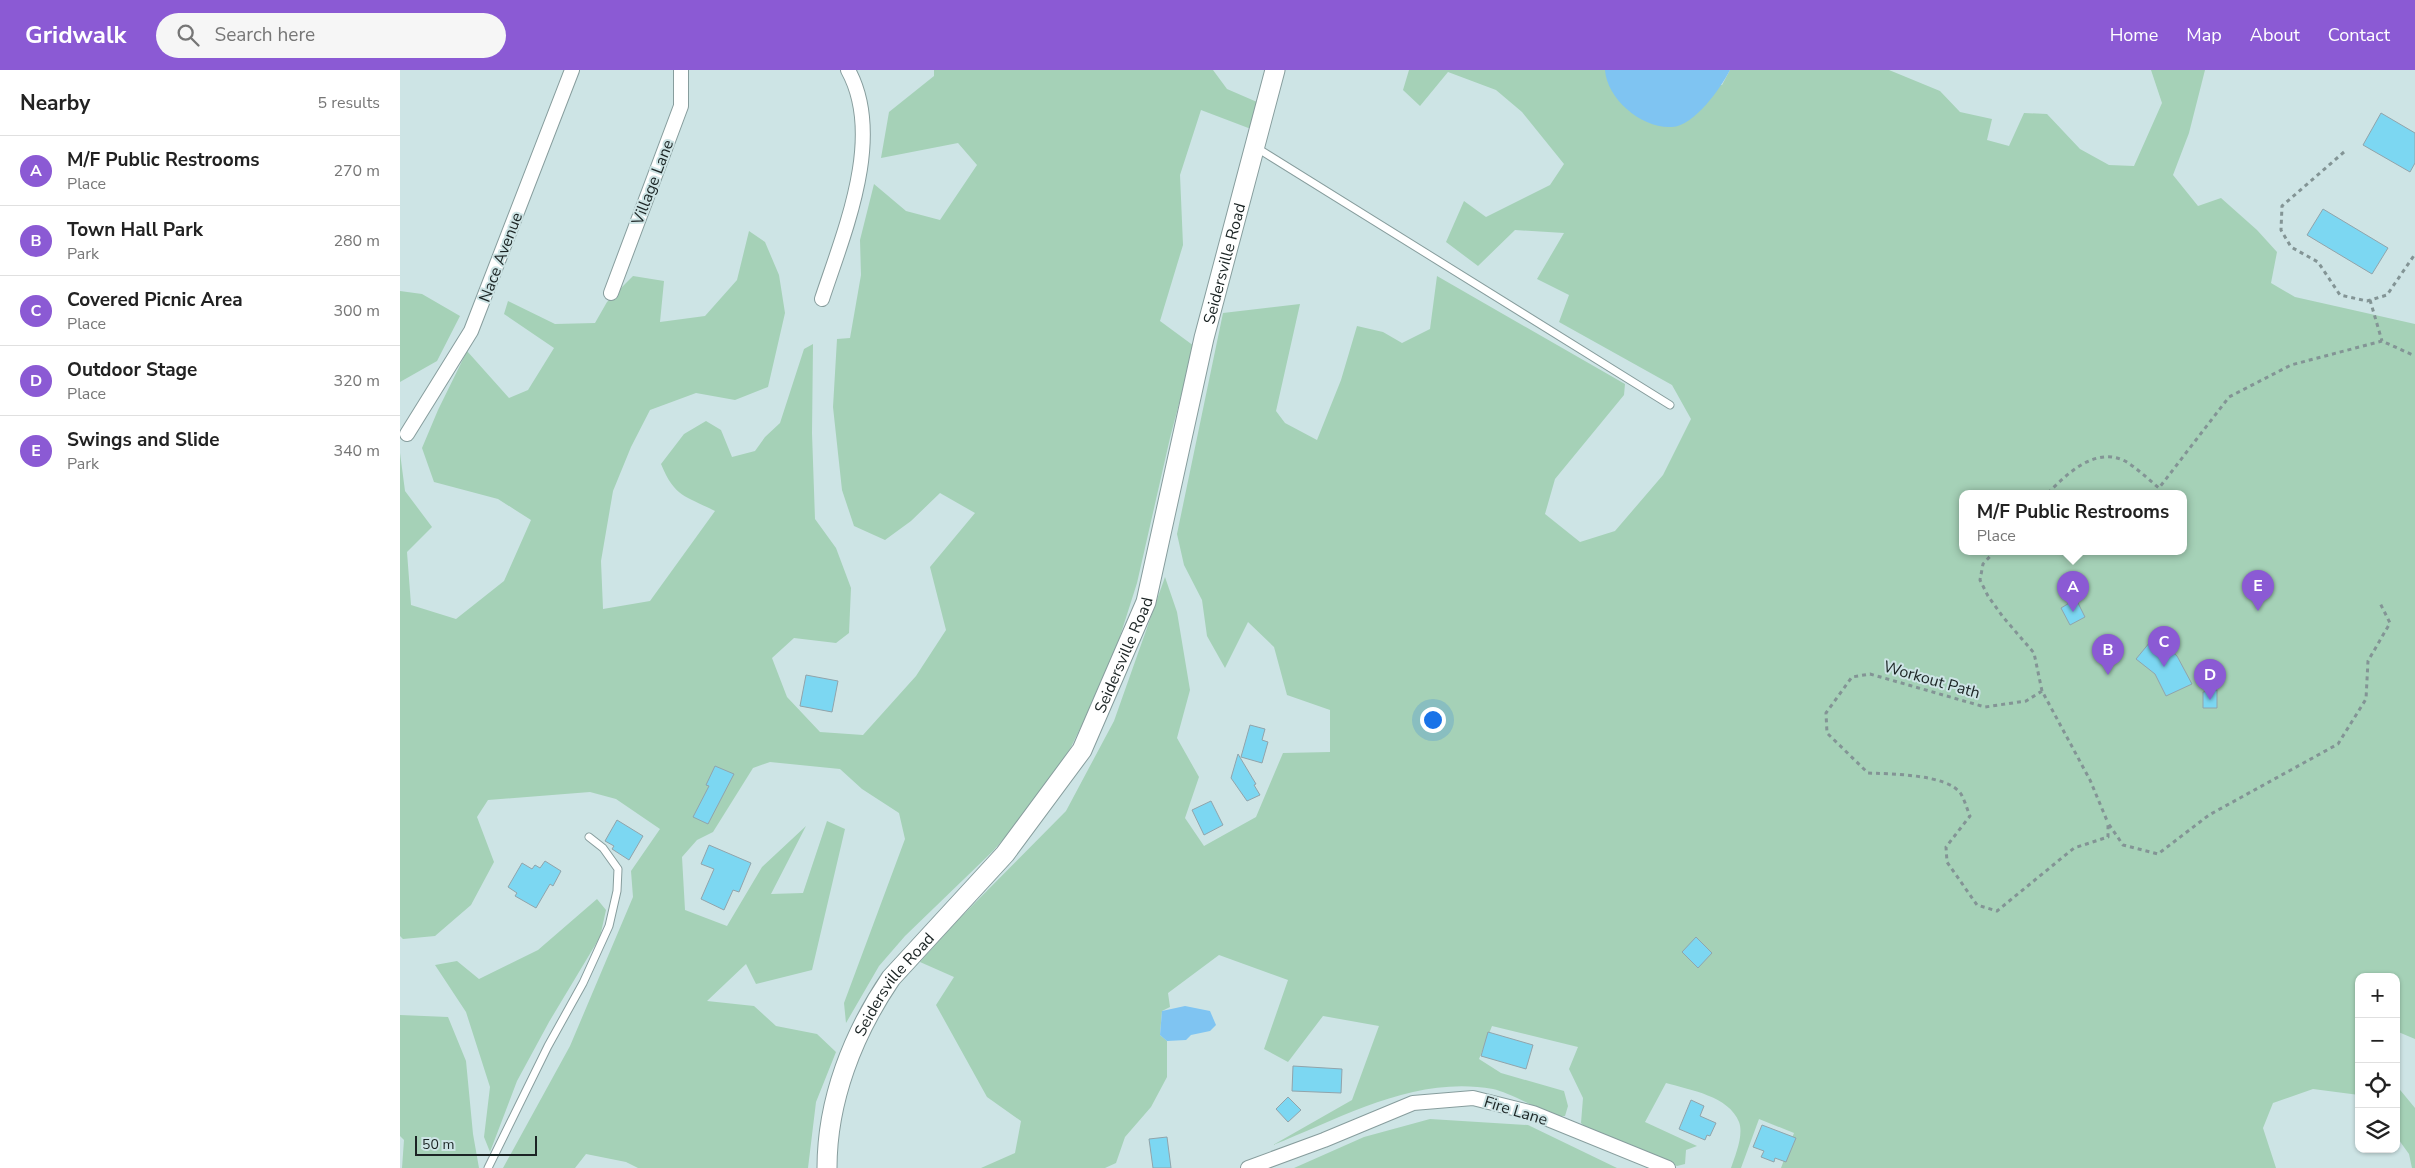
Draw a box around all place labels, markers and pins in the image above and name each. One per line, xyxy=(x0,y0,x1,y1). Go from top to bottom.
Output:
pin: E xyxy=(2242,570,2274,611)
pin: A xyxy=(2057,571,2089,612)
pin: C xyxy=(2148,626,2180,667)
pin: B xyxy=(2092,634,2124,675)
pin: D xyxy=(2194,659,2226,700)

